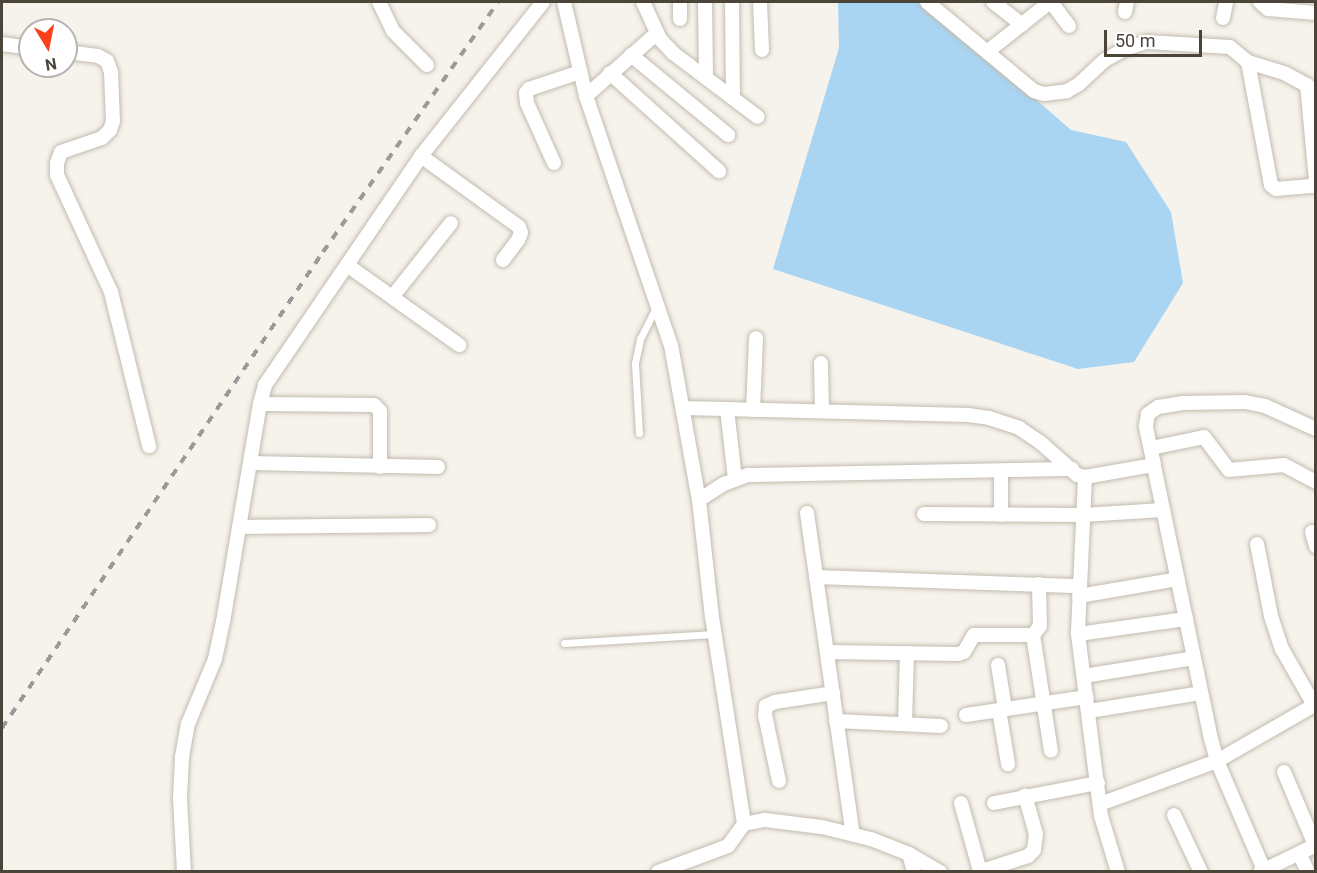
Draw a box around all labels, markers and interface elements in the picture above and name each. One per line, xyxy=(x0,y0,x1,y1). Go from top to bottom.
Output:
north arrow xyxy=(18,18,78,78)
scale bar xyxy=(1107,18,1204,56)
text: 50 m xyxy=(1115,30,1155,51)
text: N xyxy=(44,54,58,75)

